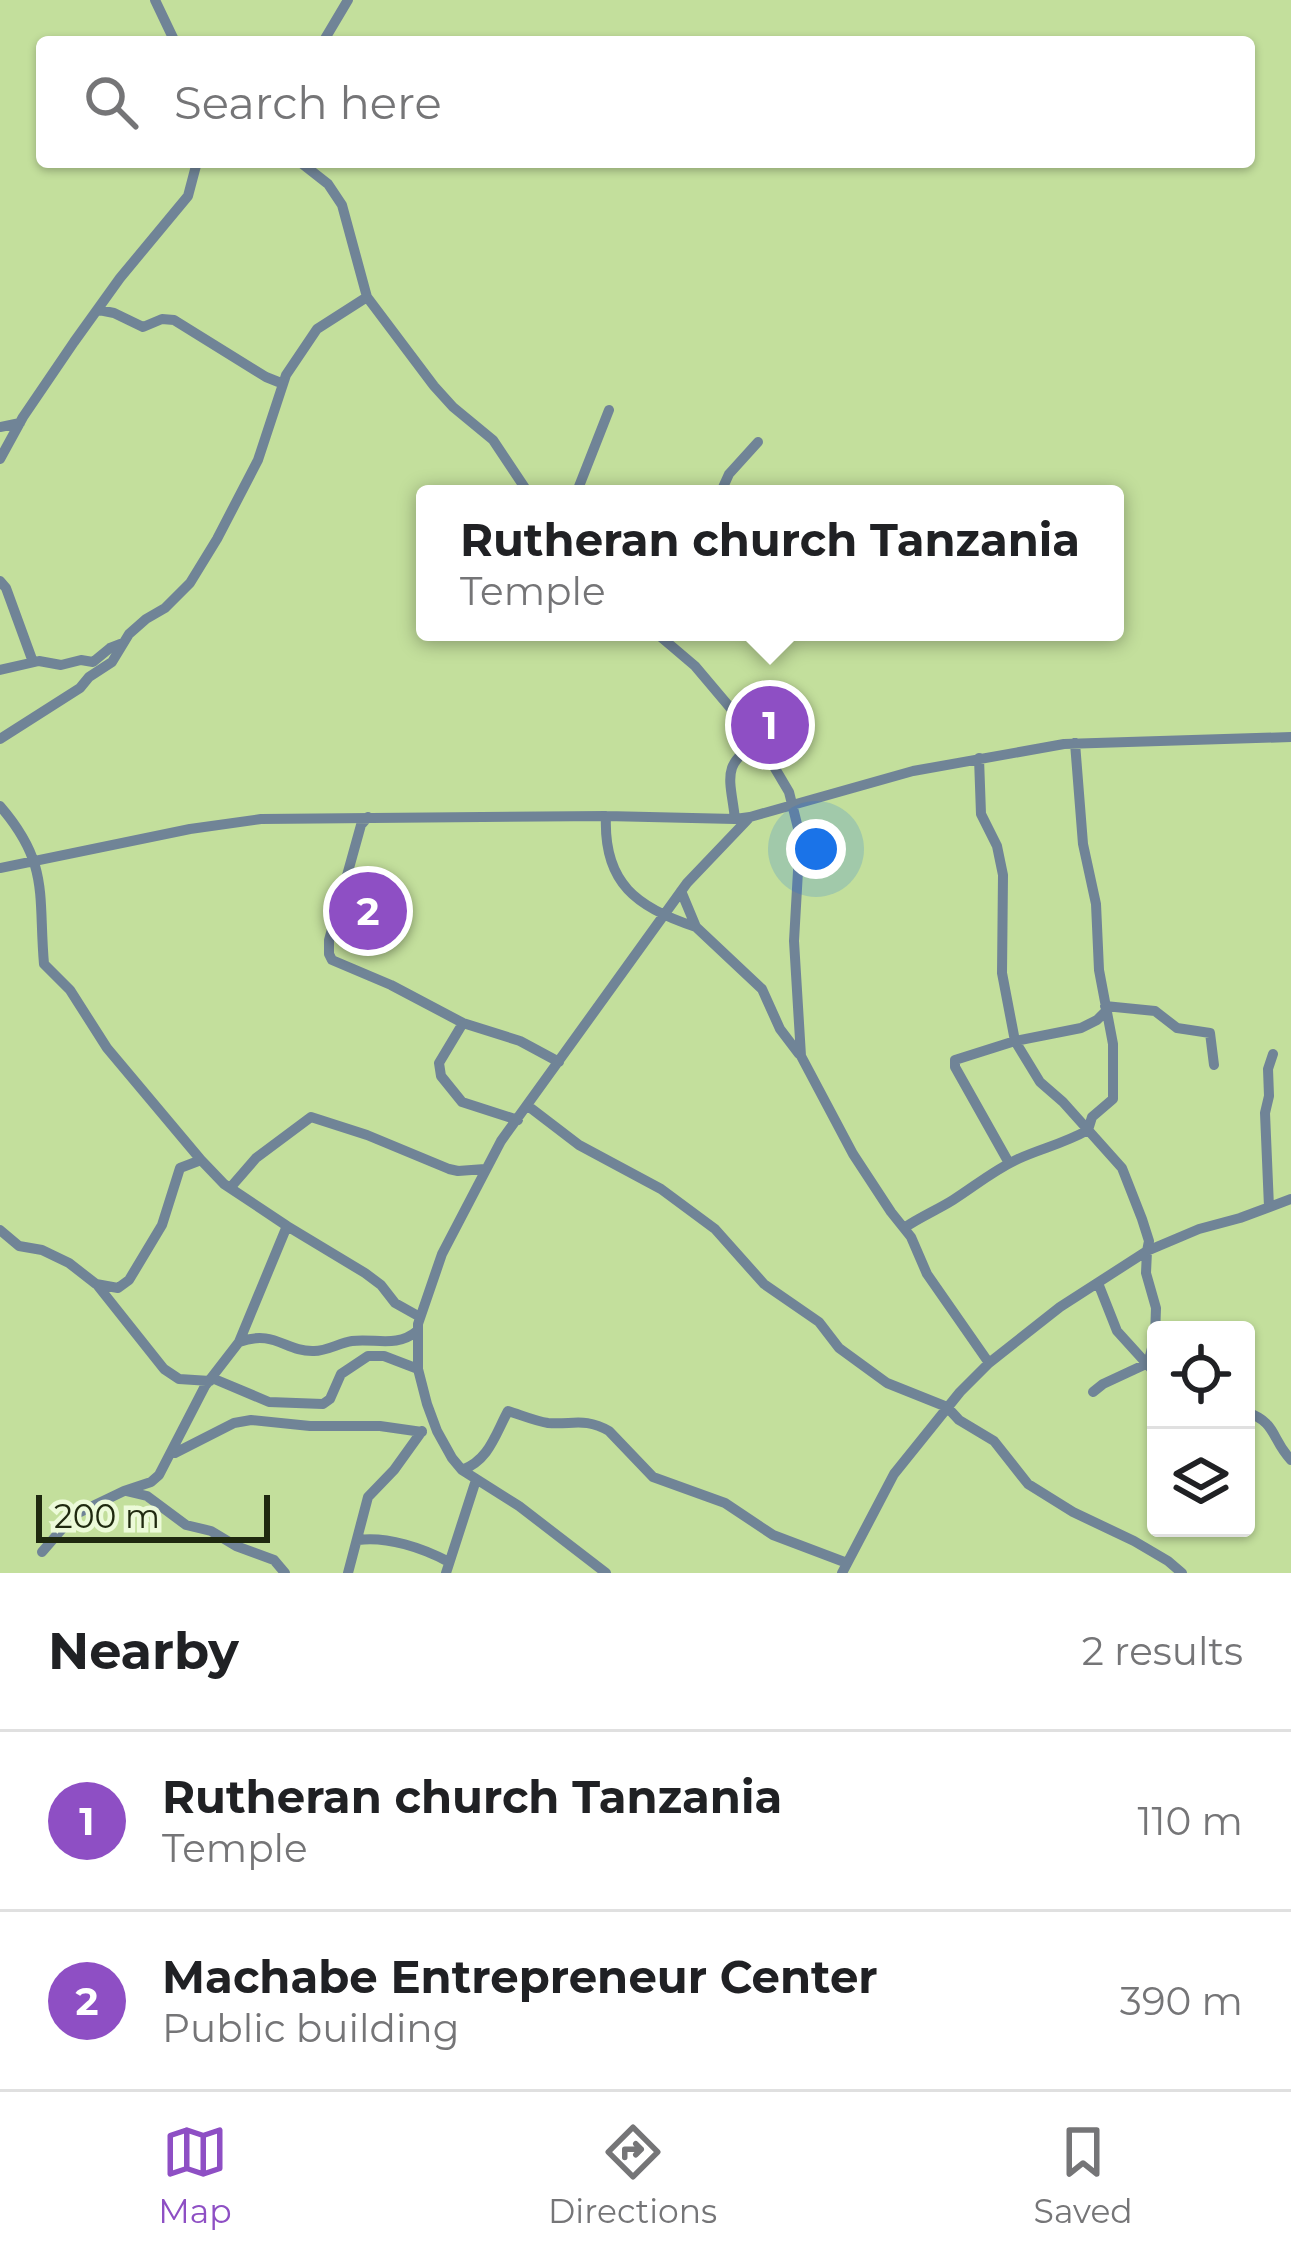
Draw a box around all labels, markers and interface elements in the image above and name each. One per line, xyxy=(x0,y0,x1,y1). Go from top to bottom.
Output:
search box xyxy=(36,36,1255,168)
icon: search xyxy=(78,69,144,135)
text: Search here xyxy=(174,75,442,130)
popup xyxy=(416,485,1124,641)
text: Rutheran church Tanzania xyxy=(460,512,1080,567)
text: Temple xyxy=(460,567,606,615)
pin: 1 xyxy=(731,680,809,770)
your location xyxy=(786,819,846,879)
pin: 2 xyxy=(329,866,407,956)
map controls xyxy=(1147,1321,1255,1537)
button: locate xyxy=(1147,1321,1255,1429)
button: layers xyxy=(1147,1429,1255,1537)
scale bar xyxy=(36,1489,270,1542)
text: 200 m xyxy=(54,1496,160,1536)
text: Nearby xyxy=(48,1620,239,1682)
text: 2 results xyxy=(1082,1627,1243,1675)
text: Rutheran church Tanzania xyxy=(162,1769,782,1824)
text: 1 xyxy=(79,1797,95,1845)
text: 110 m xyxy=(1137,1797,1243,1845)
text: Temple xyxy=(162,1824,308,1872)
text: Machabe Entrepreneur Center xyxy=(162,1949,878,2004)
text: 2 xyxy=(75,1977,99,2025)
text: 390 m xyxy=(1120,1977,1243,2025)
text: Public building xyxy=(162,2004,459,2052)
tab: Map xyxy=(158,2119,232,2231)
tab: Directions xyxy=(548,2119,717,2231)
tab: Saved xyxy=(1034,2119,1133,2231)

